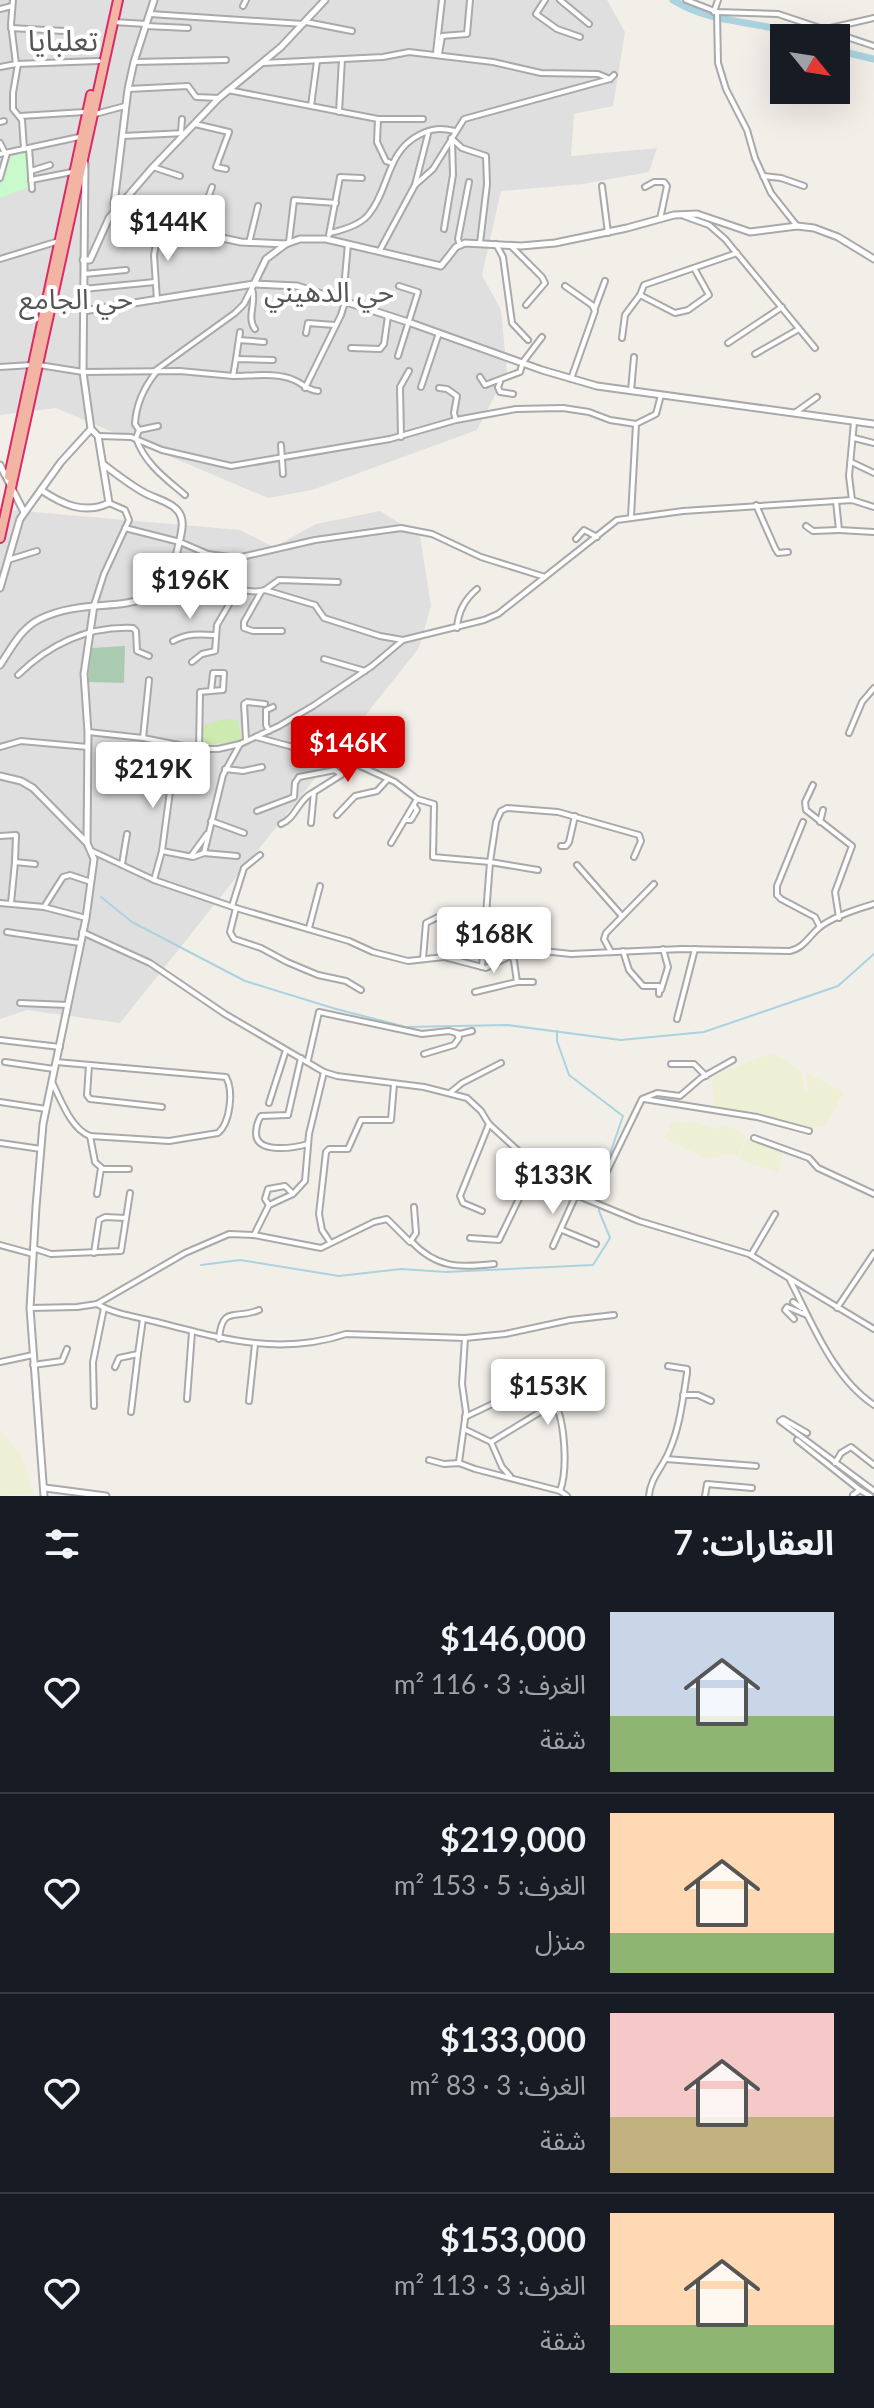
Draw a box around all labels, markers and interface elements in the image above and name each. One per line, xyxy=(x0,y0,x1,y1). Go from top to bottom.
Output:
district label: تعلبايا xyxy=(28,21,98,57)
north arrow xyxy=(770,24,850,104)
map controls xyxy=(770,24,850,104)
pin: $144K xyxy=(112,195,224,263)
text: $144K xyxy=(129,205,207,237)
district label: حي الدهيني xyxy=(264,274,394,313)
district label: حي الجامع xyxy=(19,281,133,320)
pin: $196K xyxy=(134,553,246,621)
text: $196K xyxy=(151,563,229,595)
pin: $146K xyxy=(292,716,404,784)
text: $146K xyxy=(309,726,387,758)
pin: $219K xyxy=(97,742,209,810)
text: $219K xyxy=(114,752,192,784)
pin: $168K xyxy=(438,907,550,975)
text: $168K xyxy=(455,917,533,949)
pin: $133K xyxy=(497,1148,609,1216)
text: $133K xyxy=(514,1158,592,1190)
pin: $153K xyxy=(492,1359,604,1427)
text: $153K xyxy=(509,1369,587,1401)
text: العقارات: 7 xyxy=(673,1521,834,1562)
icon: filters xyxy=(40,1522,84,1566)
text: $146,000 xyxy=(440,1617,586,1658)
icon: home xyxy=(674,1644,770,1740)
text: الغرف: 3 · 116 m² xyxy=(394,1668,586,1700)
icon: heart xyxy=(40,1670,84,1714)
text: شقة xyxy=(540,1723,586,1755)
text: $219,000 xyxy=(440,1818,586,1859)
icon: home xyxy=(674,1845,770,1941)
text: الغرف: 5 · 153 m² xyxy=(394,1869,586,1901)
icon: heart xyxy=(40,1871,84,1915)
text: منزل xyxy=(535,1924,586,1956)
text: $133,000 xyxy=(440,2018,586,2059)
icon: home xyxy=(674,2045,770,2141)
text: الغرف: 3 · 83 m² xyxy=(409,2069,586,2101)
icon: heart xyxy=(40,2071,84,2115)
text: شقة xyxy=(540,2124,586,2156)
text: $153,000 xyxy=(440,2218,586,2259)
icon: home xyxy=(674,2245,770,2341)
text: الغرف: 3 · 113 m² xyxy=(394,2269,586,2301)
icon: heart xyxy=(40,2271,84,2315)
text: شقة xyxy=(540,2324,586,2356)

